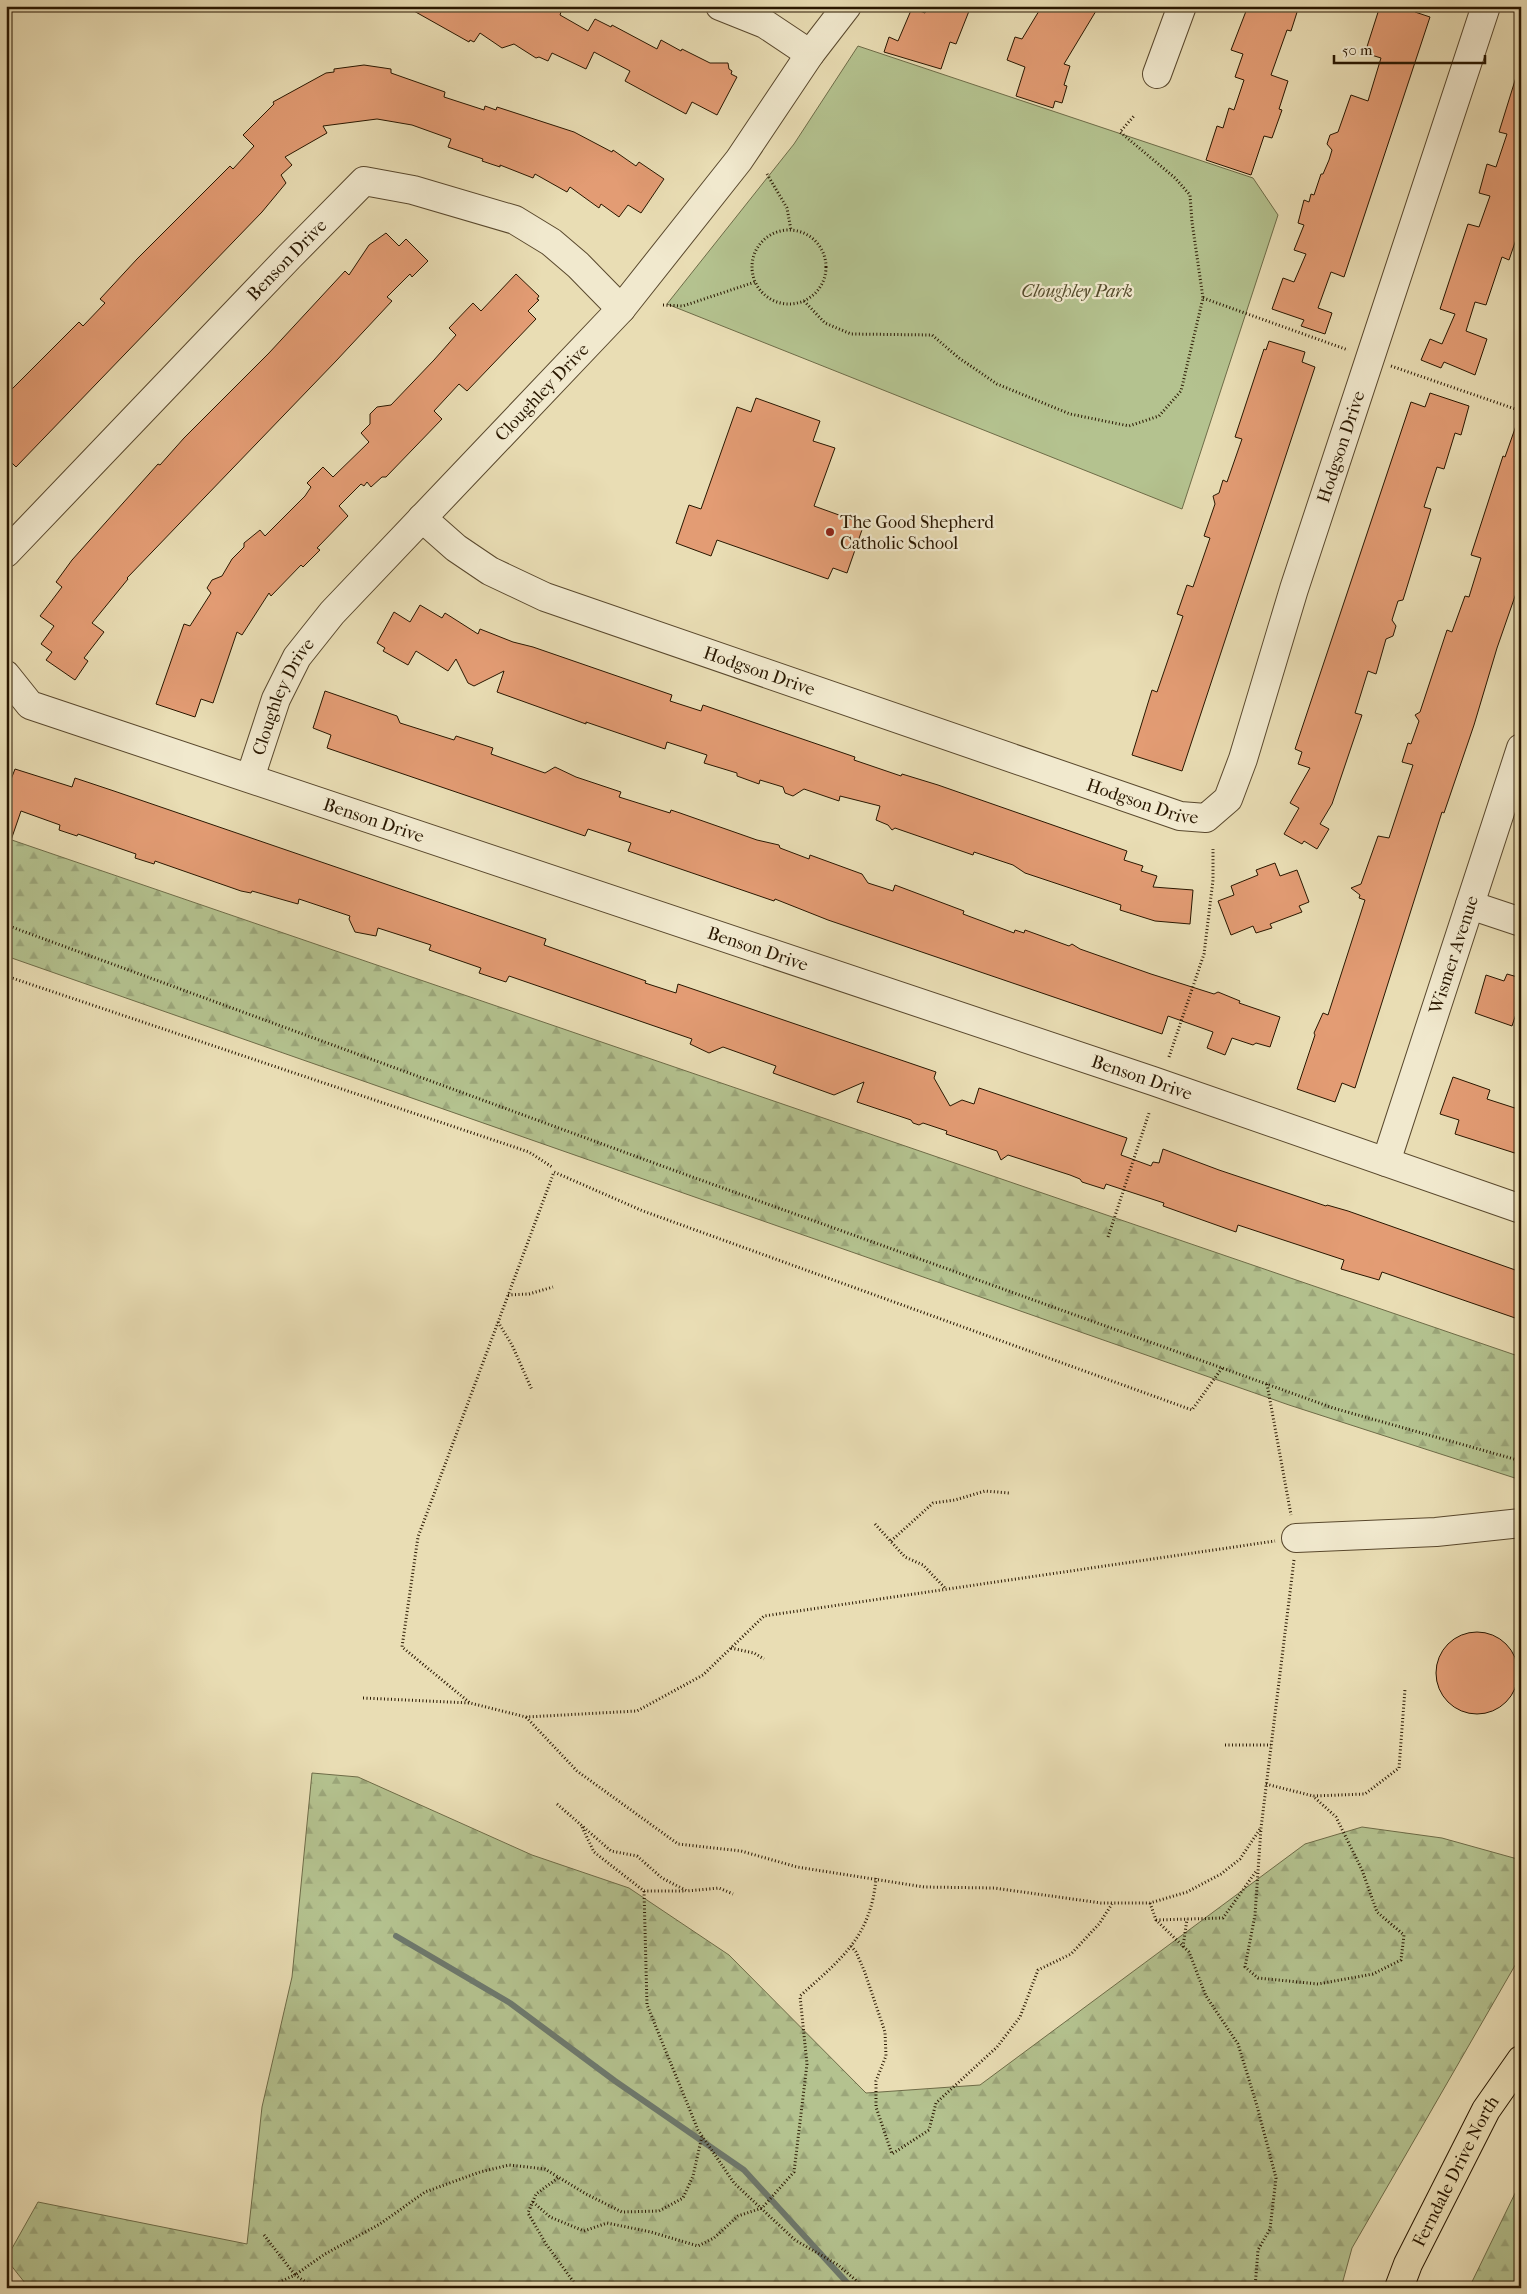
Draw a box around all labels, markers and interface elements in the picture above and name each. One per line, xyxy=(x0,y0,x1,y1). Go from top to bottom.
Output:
scale bar xyxy=(1334,32,1486,64)
text: 50 m xyxy=(1342,41,1373,59)
street label: Benson Drive xyxy=(243,215,331,305)
park label: Cloughley Park xyxy=(1021,281,1133,302)
street label: Cloughley Drive xyxy=(491,339,594,446)
street label: Hodgson Drive xyxy=(1313,388,1370,506)
place label: The Good Shepherd Catholic School xyxy=(840,512,994,554)
marker: The Good Shepherd Catholic School xyxy=(824,526,836,538)
street label: Cloughley Drive xyxy=(248,634,319,758)
street label: Hodgson Drive xyxy=(701,642,818,700)
street label: Hodgson Drive xyxy=(1084,775,1199,828)
street label: Benson Drive xyxy=(321,794,427,847)
street label: Wismer Avenue xyxy=(1425,893,1483,1018)
street label: Benson Drive xyxy=(705,923,811,976)
street label: Benson Drive xyxy=(1089,1051,1195,1105)
street label: Ferndale Drive North xyxy=(1409,2092,1504,2250)

